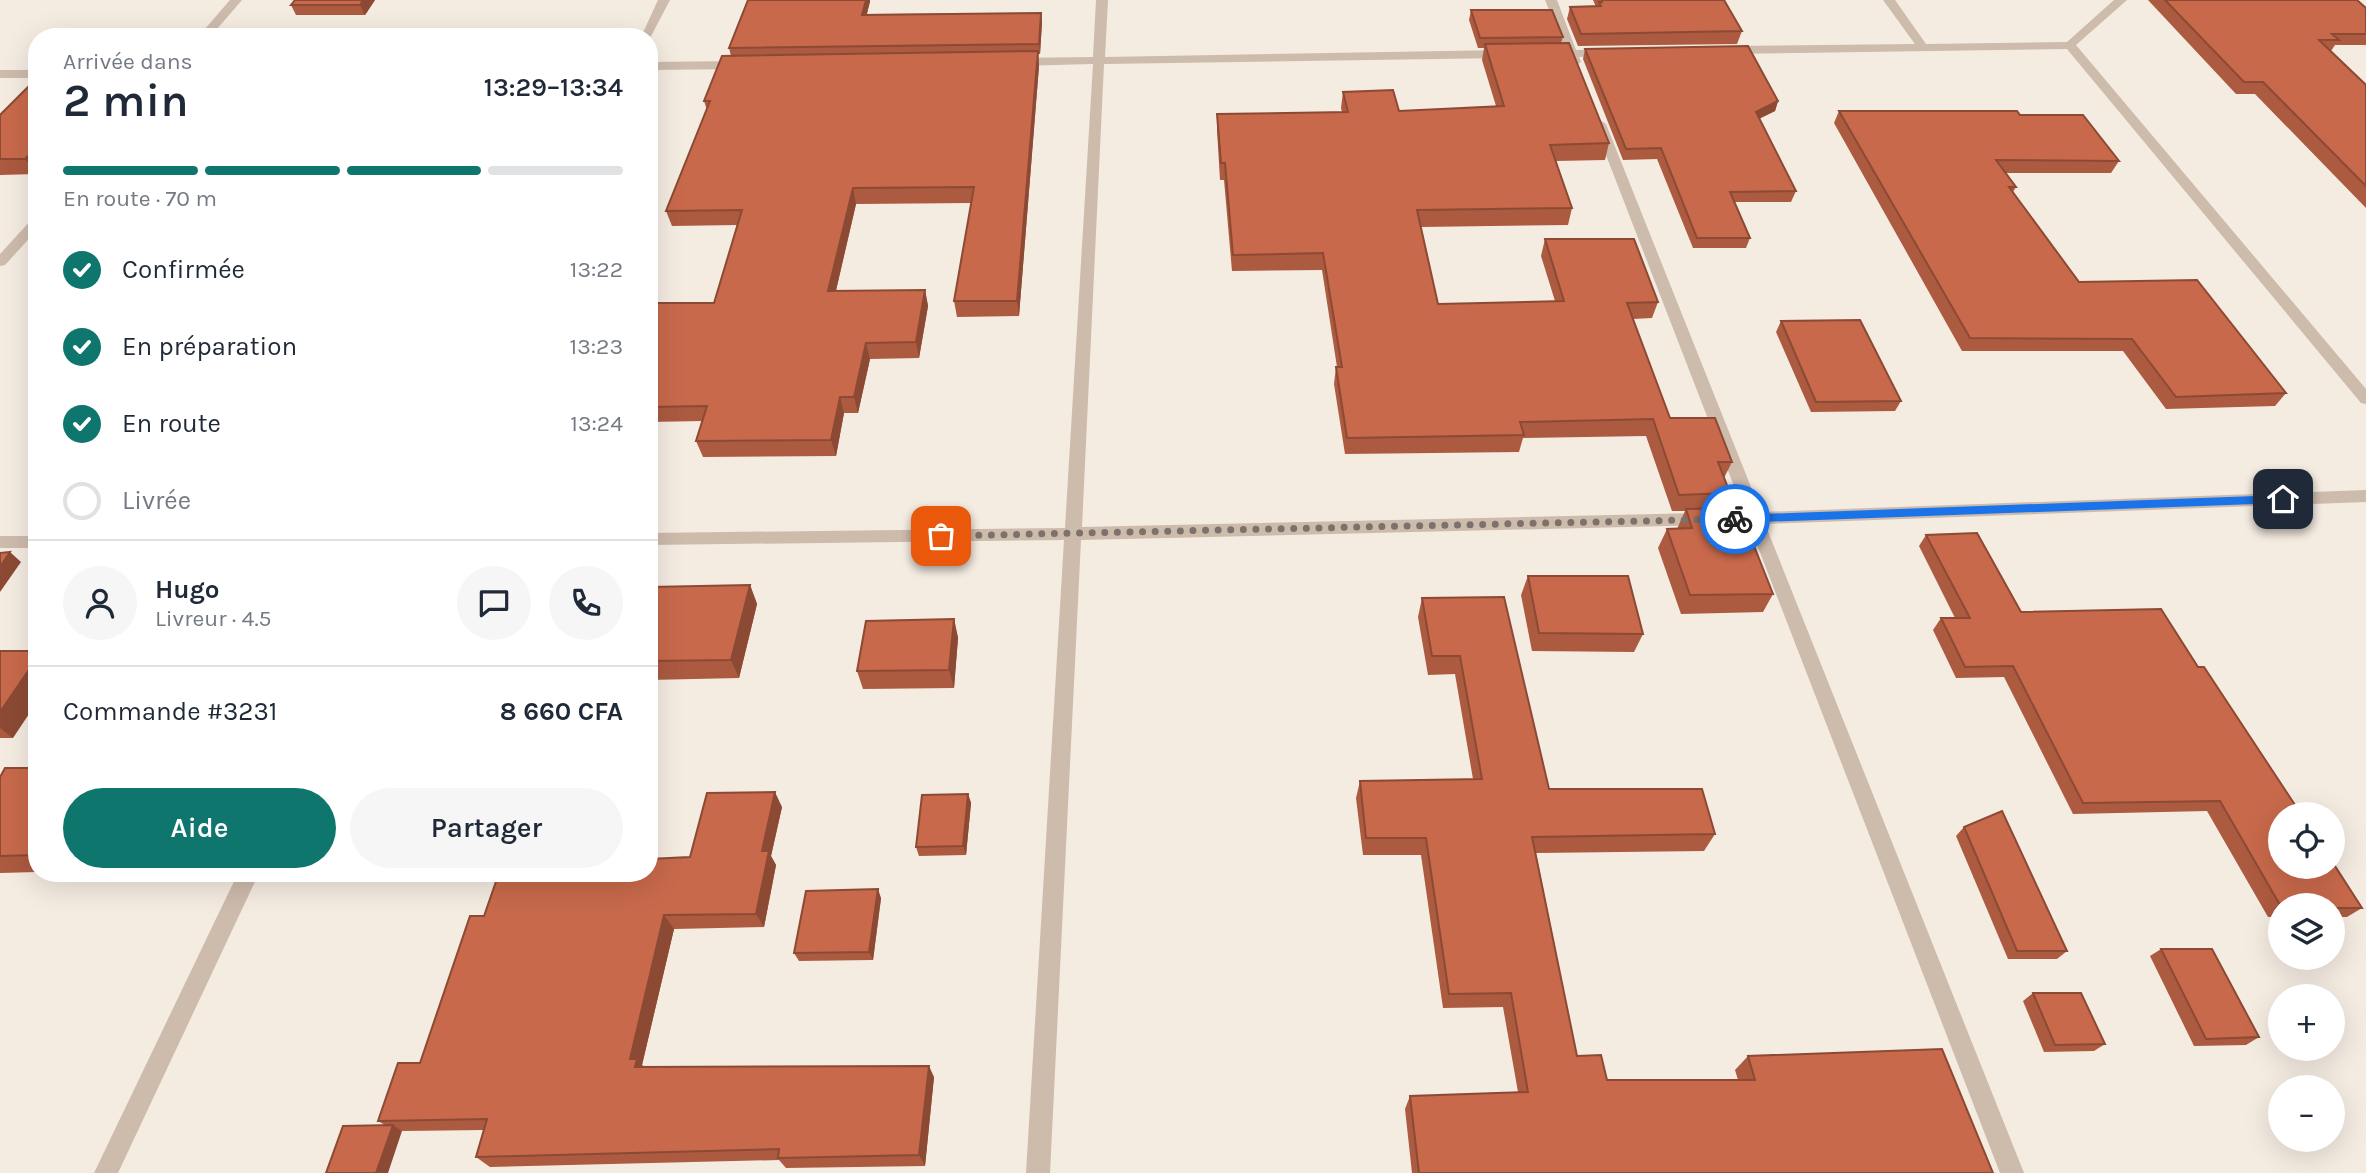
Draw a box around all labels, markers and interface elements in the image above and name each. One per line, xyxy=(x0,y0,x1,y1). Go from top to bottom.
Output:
text: Arrivée dans xyxy=(63,48,193,75)
text: 13:29–13:34 xyxy=(484,72,623,103)
text: 2 min xyxy=(63,74,189,128)
text: En route · 70 m xyxy=(63,185,217,212)
icon: check xyxy=(63,251,101,289)
text: Confirmée xyxy=(122,254,245,285)
text: 13:22 xyxy=(570,256,623,283)
icon: check xyxy=(63,328,101,366)
text: En préparation xyxy=(122,331,297,362)
text: 13:23 xyxy=(570,333,623,360)
icon: check xyxy=(63,405,101,443)
text: En route xyxy=(122,408,221,439)
text: 13:24 xyxy=(570,410,623,437)
pin xyxy=(2253,469,2313,529)
icon: home xyxy=(2264,480,2302,518)
courier xyxy=(1700,484,1770,554)
text: Livrée xyxy=(122,485,191,516)
icon: bike xyxy=(1716,500,1754,538)
pin xyxy=(911,506,971,566)
icon: bag xyxy=(922,517,960,555)
button: person xyxy=(63,566,137,640)
button: chat xyxy=(457,566,531,640)
button: phone xyxy=(549,566,623,640)
text: Hugo xyxy=(155,574,220,605)
text: Livreur · 4.5 xyxy=(155,605,272,632)
text: Commande #3231 xyxy=(63,696,277,727)
text: 8 660 CFA xyxy=(500,696,623,727)
button: Aide xyxy=(63,788,336,868)
button: Partager xyxy=(350,788,623,868)
map controls xyxy=(2268,802,2345,1152)
button: locate xyxy=(2268,802,2345,879)
button: layers xyxy=(2268,893,2345,970)
button: + xyxy=(2268,984,2345,1061)
button: − xyxy=(2268,1075,2345,1152)

